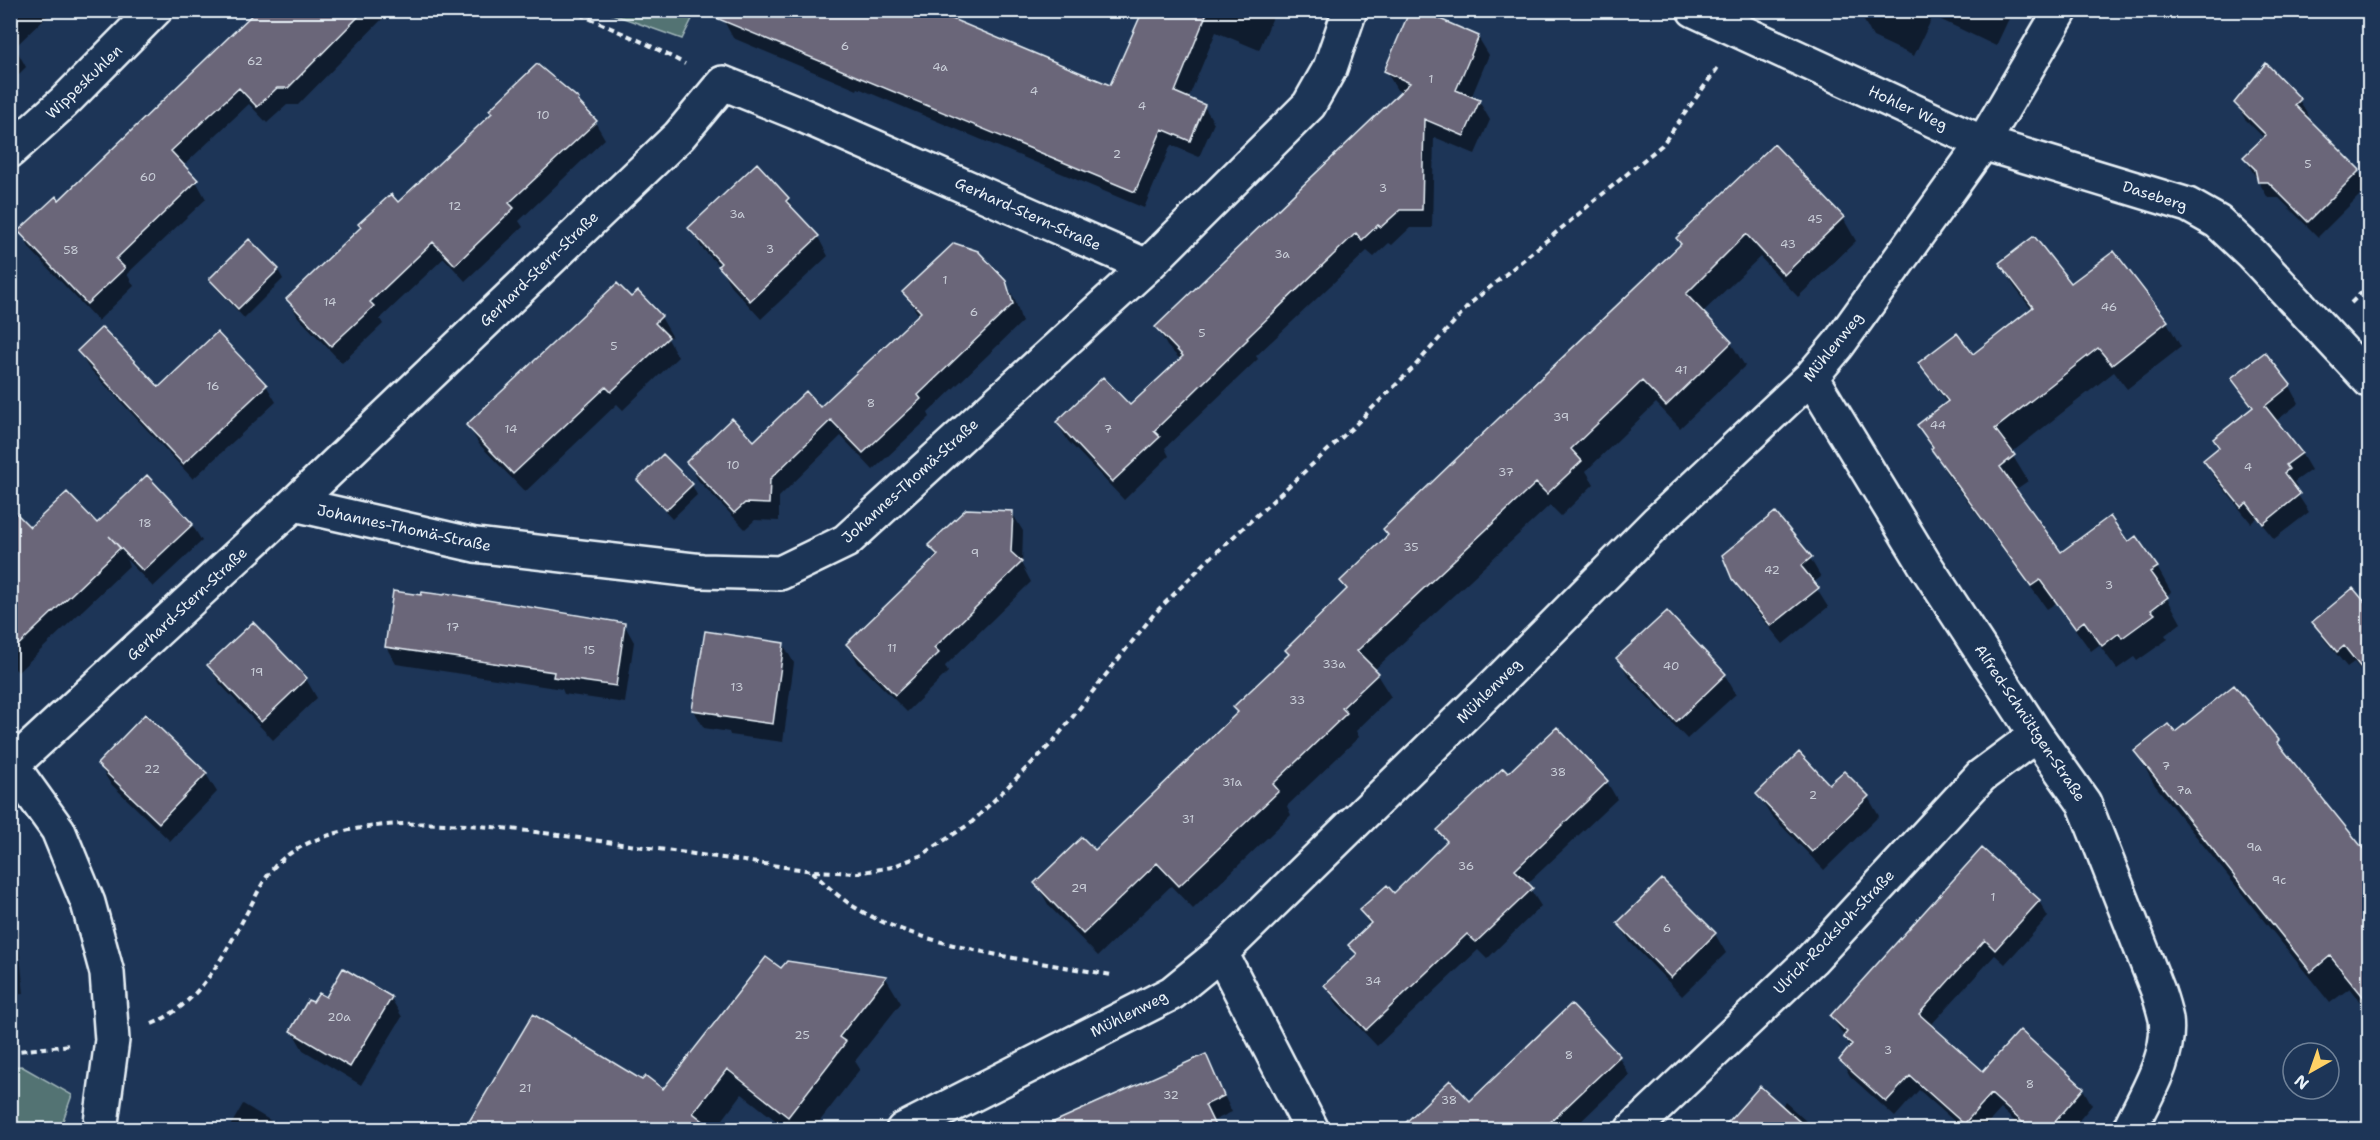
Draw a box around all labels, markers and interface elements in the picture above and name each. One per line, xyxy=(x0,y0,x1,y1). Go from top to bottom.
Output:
house number: 6 xyxy=(841,38,849,54)
street label: Wippeskuhlen xyxy=(41,40,127,124)
house number: 62 xyxy=(247,53,263,69)
house number: 4a xyxy=(932,59,948,75)
house number: 1 xyxy=(1428,71,1434,87)
street label: Hohler Weg xyxy=(1865,81,1951,135)
house number: 4 xyxy=(1030,83,1038,99)
house number: 4 xyxy=(1138,98,1146,114)
house number: 10 xyxy=(536,107,550,123)
house number: 2 xyxy=(1113,146,1121,162)
house number: 5 xyxy=(2304,156,2312,172)
house number: 60 xyxy=(140,169,156,185)
street label: Gerhard-Stern-Straße xyxy=(952,173,1104,255)
street label: Daseberg xyxy=(2120,176,2190,216)
house number: 3 xyxy=(1379,180,1387,196)
house number: 12 xyxy=(449,198,461,214)
house number: 3a xyxy=(729,206,745,222)
street label: Gerhard-Stern-Straße xyxy=(475,207,603,331)
house number: 45 xyxy=(1807,211,1823,227)
house number: 43 xyxy=(1780,236,1796,252)
house number: 3 xyxy=(766,241,774,257)
house number: 58 xyxy=(63,242,79,258)
house number: 3a xyxy=(1274,246,1290,262)
house number: 1 xyxy=(942,272,948,288)
house number: 14 xyxy=(324,294,336,310)
house number: 46 xyxy=(2101,299,2117,315)
house number: 6 xyxy=(970,304,978,320)
street label: Mühlenweg xyxy=(1799,308,1867,386)
house number: 5 xyxy=(1198,325,1206,341)
house number: 5 xyxy=(610,338,618,354)
house number: 41 xyxy=(1675,362,1687,378)
house number: 16 xyxy=(206,378,220,394)
house number: 8 xyxy=(867,395,875,411)
house number: 39 xyxy=(1553,409,1569,425)
street label: Johannes-Thomä-Straße xyxy=(837,414,983,548)
house number: 44 xyxy=(1930,417,1946,433)
house number: 14 xyxy=(505,421,517,437)
house number: 7 xyxy=(1104,421,1112,437)
house number: 10 xyxy=(726,457,740,473)
house number: 4 xyxy=(2244,459,2252,475)
house number: 37 xyxy=(1498,464,1514,480)
street label: Johannes-Thomä-Straße xyxy=(315,500,493,556)
house number: 18 xyxy=(138,515,152,531)
house number: 35 xyxy=(1403,539,1419,555)
street label: Gerhard-Stern-Straße xyxy=(122,543,252,665)
house number: 9 xyxy=(971,545,979,561)
house number: 42 xyxy=(1764,562,1780,578)
house number: 3 xyxy=(2105,577,2113,593)
house number: 17 xyxy=(447,619,459,635)
house number: 11 xyxy=(887,640,897,656)
street label: Alfred-Schnüttgen-Straße xyxy=(1970,641,2090,805)
house number: 15 xyxy=(583,642,595,658)
street label: Mühlenweg xyxy=(1452,654,1526,728)
house number: 33a xyxy=(1322,656,1346,672)
house number: 40 xyxy=(1663,658,1679,674)
house number: 19 xyxy=(251,664,263,680)
house number: 13 xyxy=(731,679,743,695)
house number: 33 xyxy=(1289,692,1305,708)
house number: 7 xyxy=(2162,758,2170,774)
house number: 22 xyxy=(144,761,160,777)
house number: 38 xyxy=(1550,764,1566,780)
house number: 31a xyxy=(1222,774,1242,790)
house number: 7a xyxy=(2176,782,2192,798)
house number: 2 xyxy=(1809,787,1817,803)
house number: 31 xyxy=(1182,811,1194,827)
house number: 9a xyxy=(2246,839,2262,855)
house number: 36 xyxy=(1458,858,1474,874)
street label: Ulrich-Rocksloh-Straße xyxy=(1769,865,1899,999)
house number: 9c xyxy=(2272,872,2286,888)
house number: 29 xyxy=(1071,880,1087,896)
house number: 1 xyxy=(1990,889,1996,905)
house number: 6 xyxy=(1663,920,1671,936)
house number: 34 xyxy=(1365,973,1381,989)
street label: Mühlenweg xyxy=(1087,986,1171,1042)
house number: 20a xyxy=(327,1009,351,1025)
house number: 25 xyxy=(794,1027,810,1043)
north arrow xyxy=(2281,1041,2341,1101)
house number: 3 xyxy=(1884,1042,1892,1058)
house number: 8 xyxy=(1565,1047,1573,1063)
text: N xyxy=(2290,1070,2313,1094)
house number: 8 xyxy=(2026,1076,2034,1092)
house number: 21 xyxy=(519,1080,531,1096)
house number: 32 xyxy=(1163,1087,1179,1103)
house number: 38 xyxy=(1441,1092,1457,1108)

